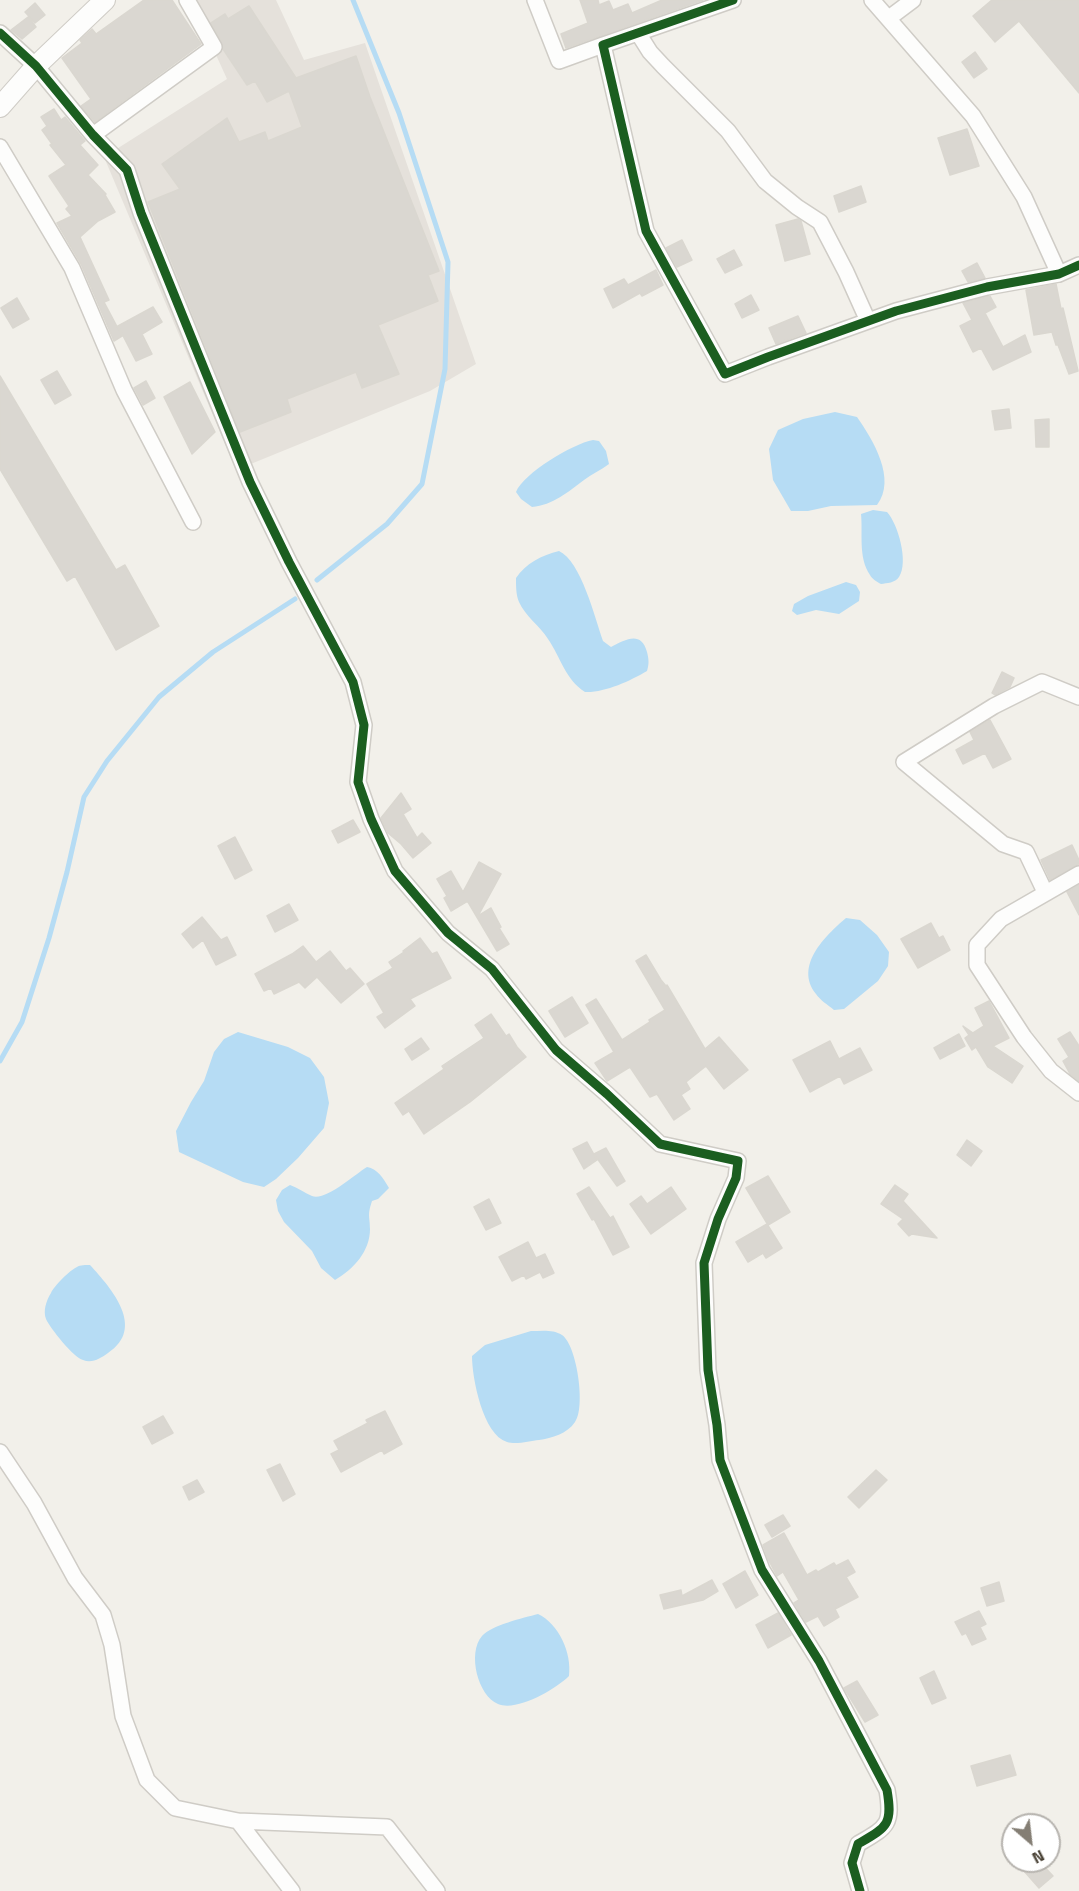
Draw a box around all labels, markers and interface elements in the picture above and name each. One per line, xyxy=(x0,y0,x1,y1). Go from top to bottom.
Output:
north arrow xyxy=(1001,1813,1061,1873)
text: N xyxy=(1028,1844,1049,1870)

